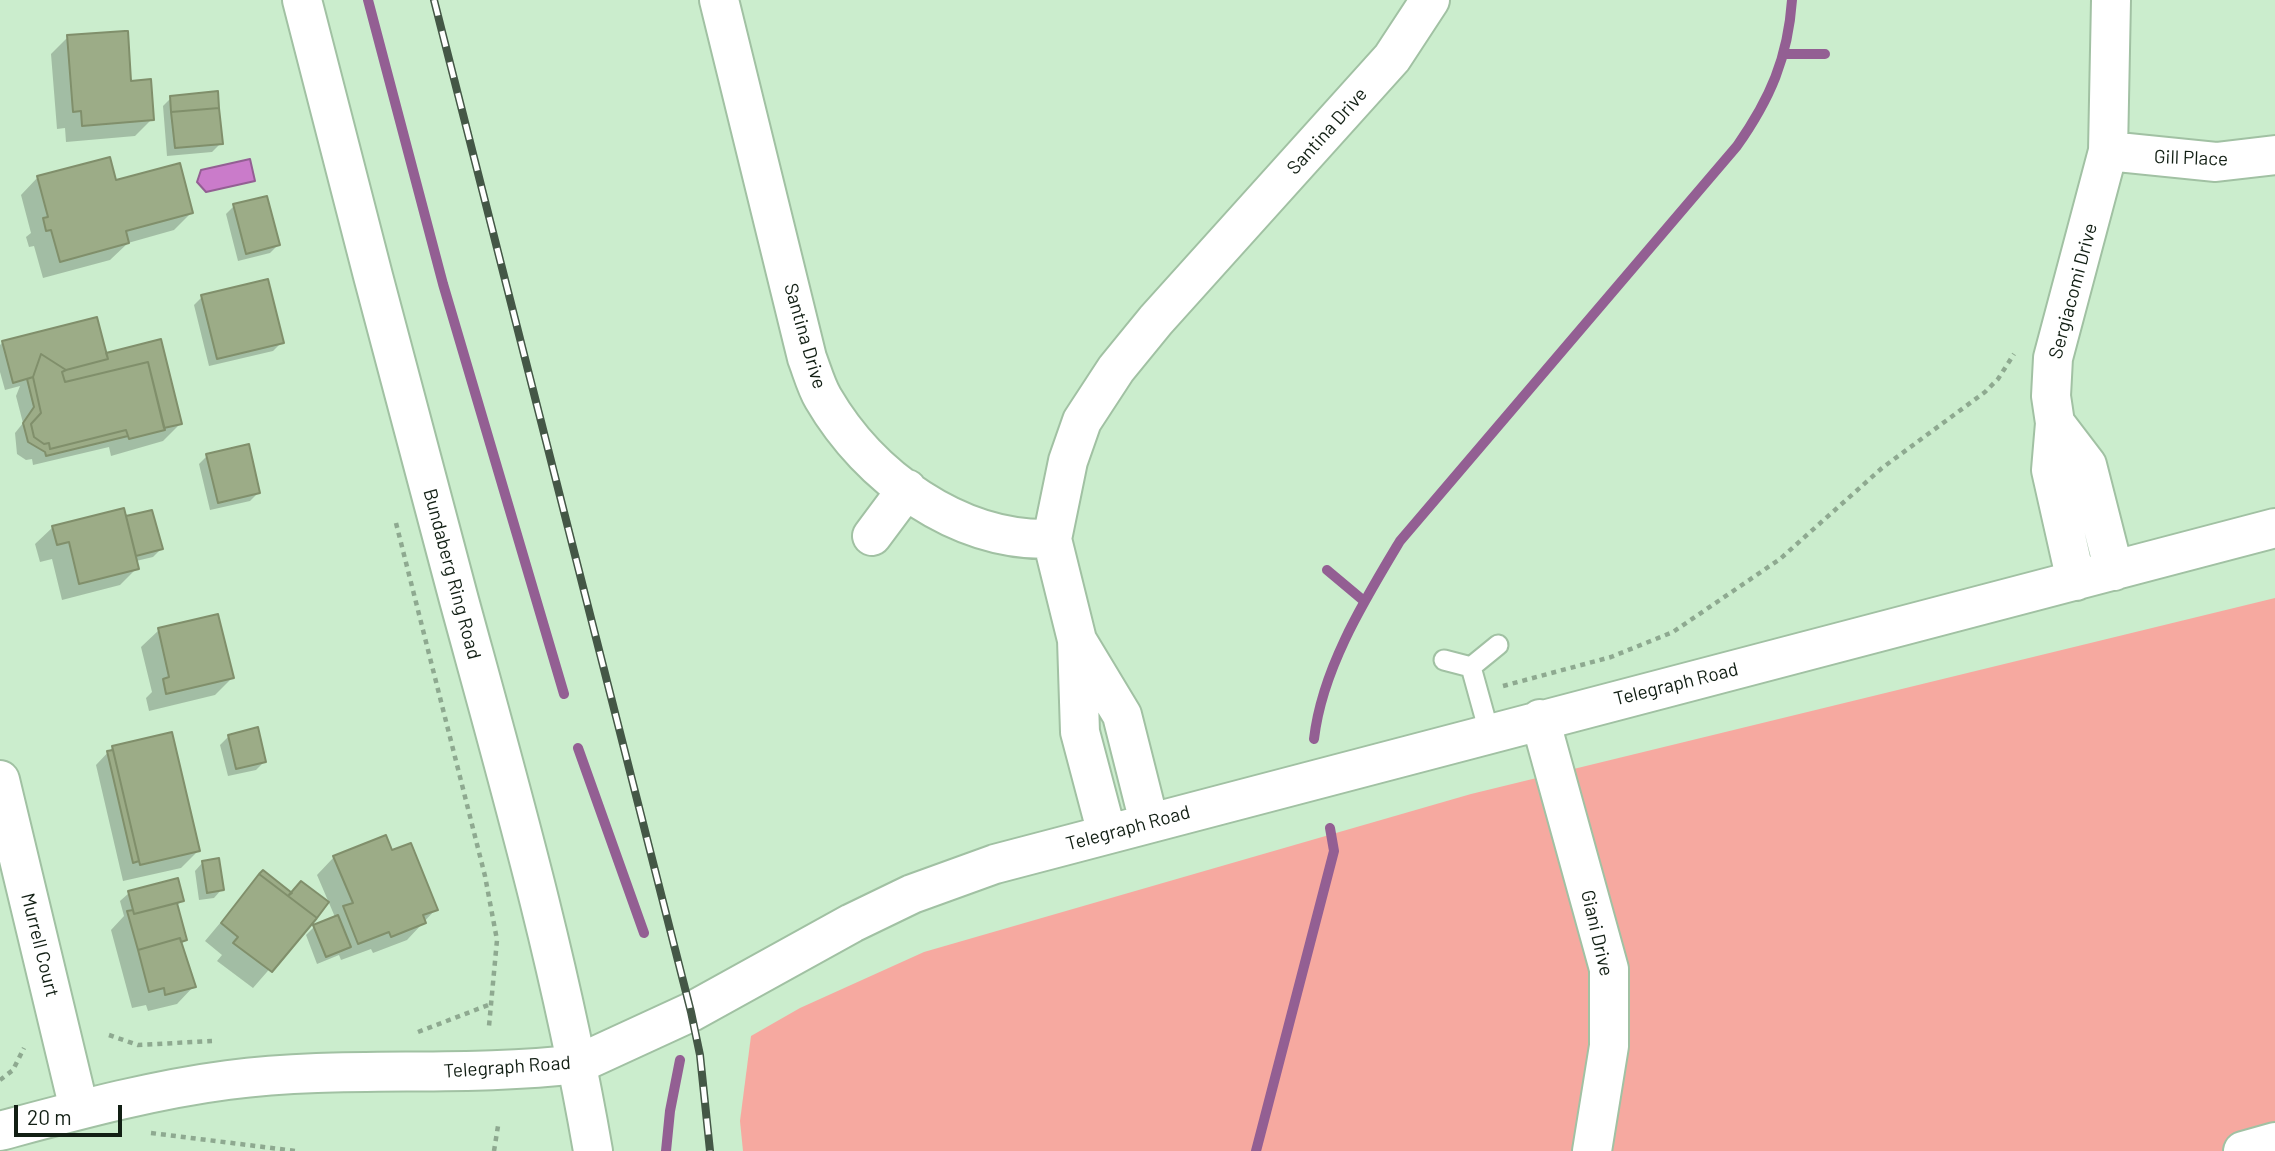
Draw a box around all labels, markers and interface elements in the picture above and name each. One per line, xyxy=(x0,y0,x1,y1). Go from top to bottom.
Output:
street label: Santina Drive xyxy=(1282,83,1372,179)
street label: Gill Place xyxy=(2153,145,2229,171)
street label: Sergiacomi Drive xyxy=(2044,221,2102,361)
street label: Santina Drive xyxy=(779,281,831,391)
street label: Bundaberg Ring Road xyxy=(418,486,486,662)
street label: Telegraph Road xyxy=(1611,658,1741,710)
street label: Telegraph Road xyxy=(1064,801,1192,855)
street label: Giani Drive xyxy=(1576,888,1618,978)
street label: Murrell Court xyxy=(16,891,64,999)
street label: Telegraph Road xyxy=(443,1051,571,1083)
scale bar xyxy=(18,1092,126,1136)
text: 20 m xyxy=(27,1104,72,1129)

